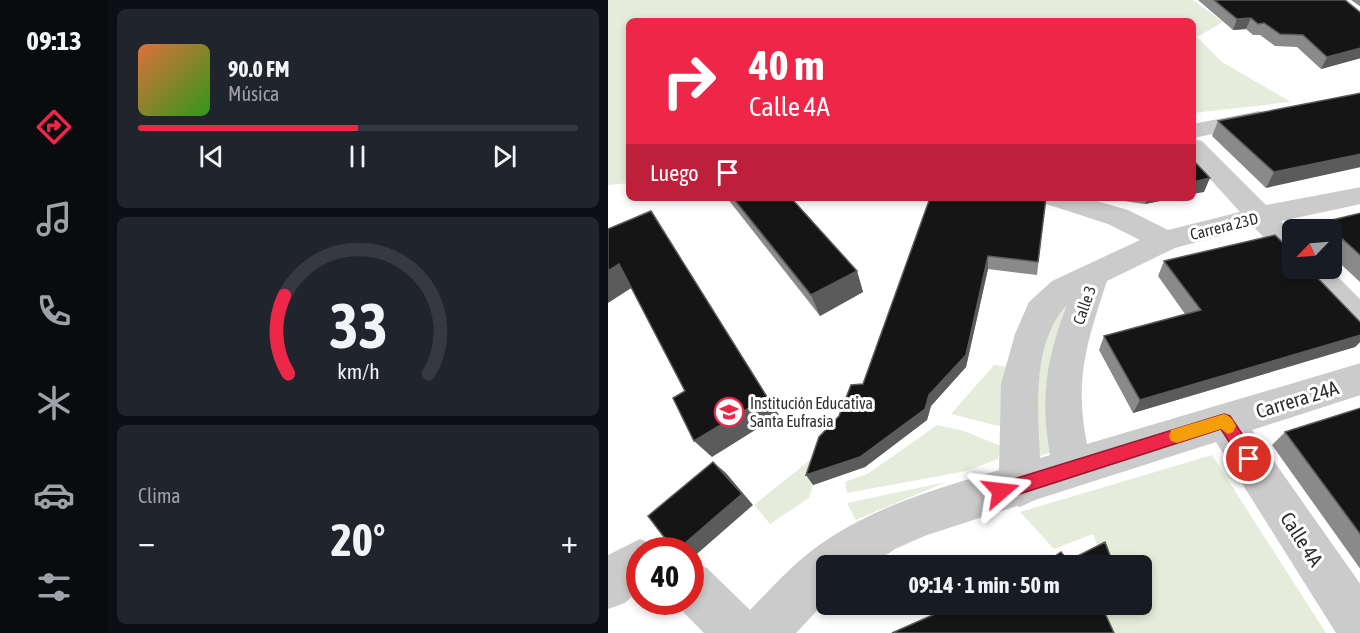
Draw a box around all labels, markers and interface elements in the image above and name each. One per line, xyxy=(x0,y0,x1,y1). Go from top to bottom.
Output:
text: 09:13 xyxy=(26,25,82,56)
text: 40 m xyxy=(749,41,824,89)
icon: right xyxy=(650,42,728,120)
text: 90.0 FM xyxy=(228,56,290,82)
text: Música xyxy=(228,82,279,105)
text: Calle 4A xyxy=(749,91,830,122)
icon: directions xyxy=(33,106,75,148)
icon: previous xyxy=(195,140,228,173)
icon: pause xyxy=(341,140,374,173)
icon: next xyxy=(488,140,521,173)
icon: arrive xyxy=(711,156,744,189)
text: Luego xyxy=(650,160,699,186)
icon: music xyxy=(33,198,75,240)
street label: Carrera 23D xyxy=(1188,209,1260,243)
north arrow xyxy=(1282,219,1342,279)
map controls xyxy=(1282,219,1342,279)
street label: Calle 3 xyxy=(1069,283,1099,327)
icon: phone xyxy=(33,290,75,332)
text: 33 xyxy=(329,290,387,361)
text: km/h xyxy=(337,359,379,384)
street label: Carrera 24A xyxy=(1253,375,1341,422)
icon: climate xyxy=(33,382,75,424)
place label: Institución Educativa Santa Eufrasia xyxy=(750,394,873,430)
school or university icon: Institución Educativa Santa Eufrasia xyxy=(713,396,745,428)
pin xyxy=(1223,433,1274,484)
icon: arrive xyxy=(1232,442,1265,475)
position arrow xyxy=(969,459,1033,523)
icon: car xyxy=(33,474,75,516)
text: Clima xyxy=(138,484,181,507)
street label: Calle 4A xyxy=(1276,508,1328,570)
text: 20° xyxy=(331,514,385,566)
text: − xyxy=(138,522,155,560)
text: + xyxy=(561,522,578,560)
speed limit sign: 40 xyxy=(626,537,704,615)
icon: filters xyxy=(33,566,75,608)
text: 09:14 · 1 min · 50 m xyxy=(908,572,1060,598)

